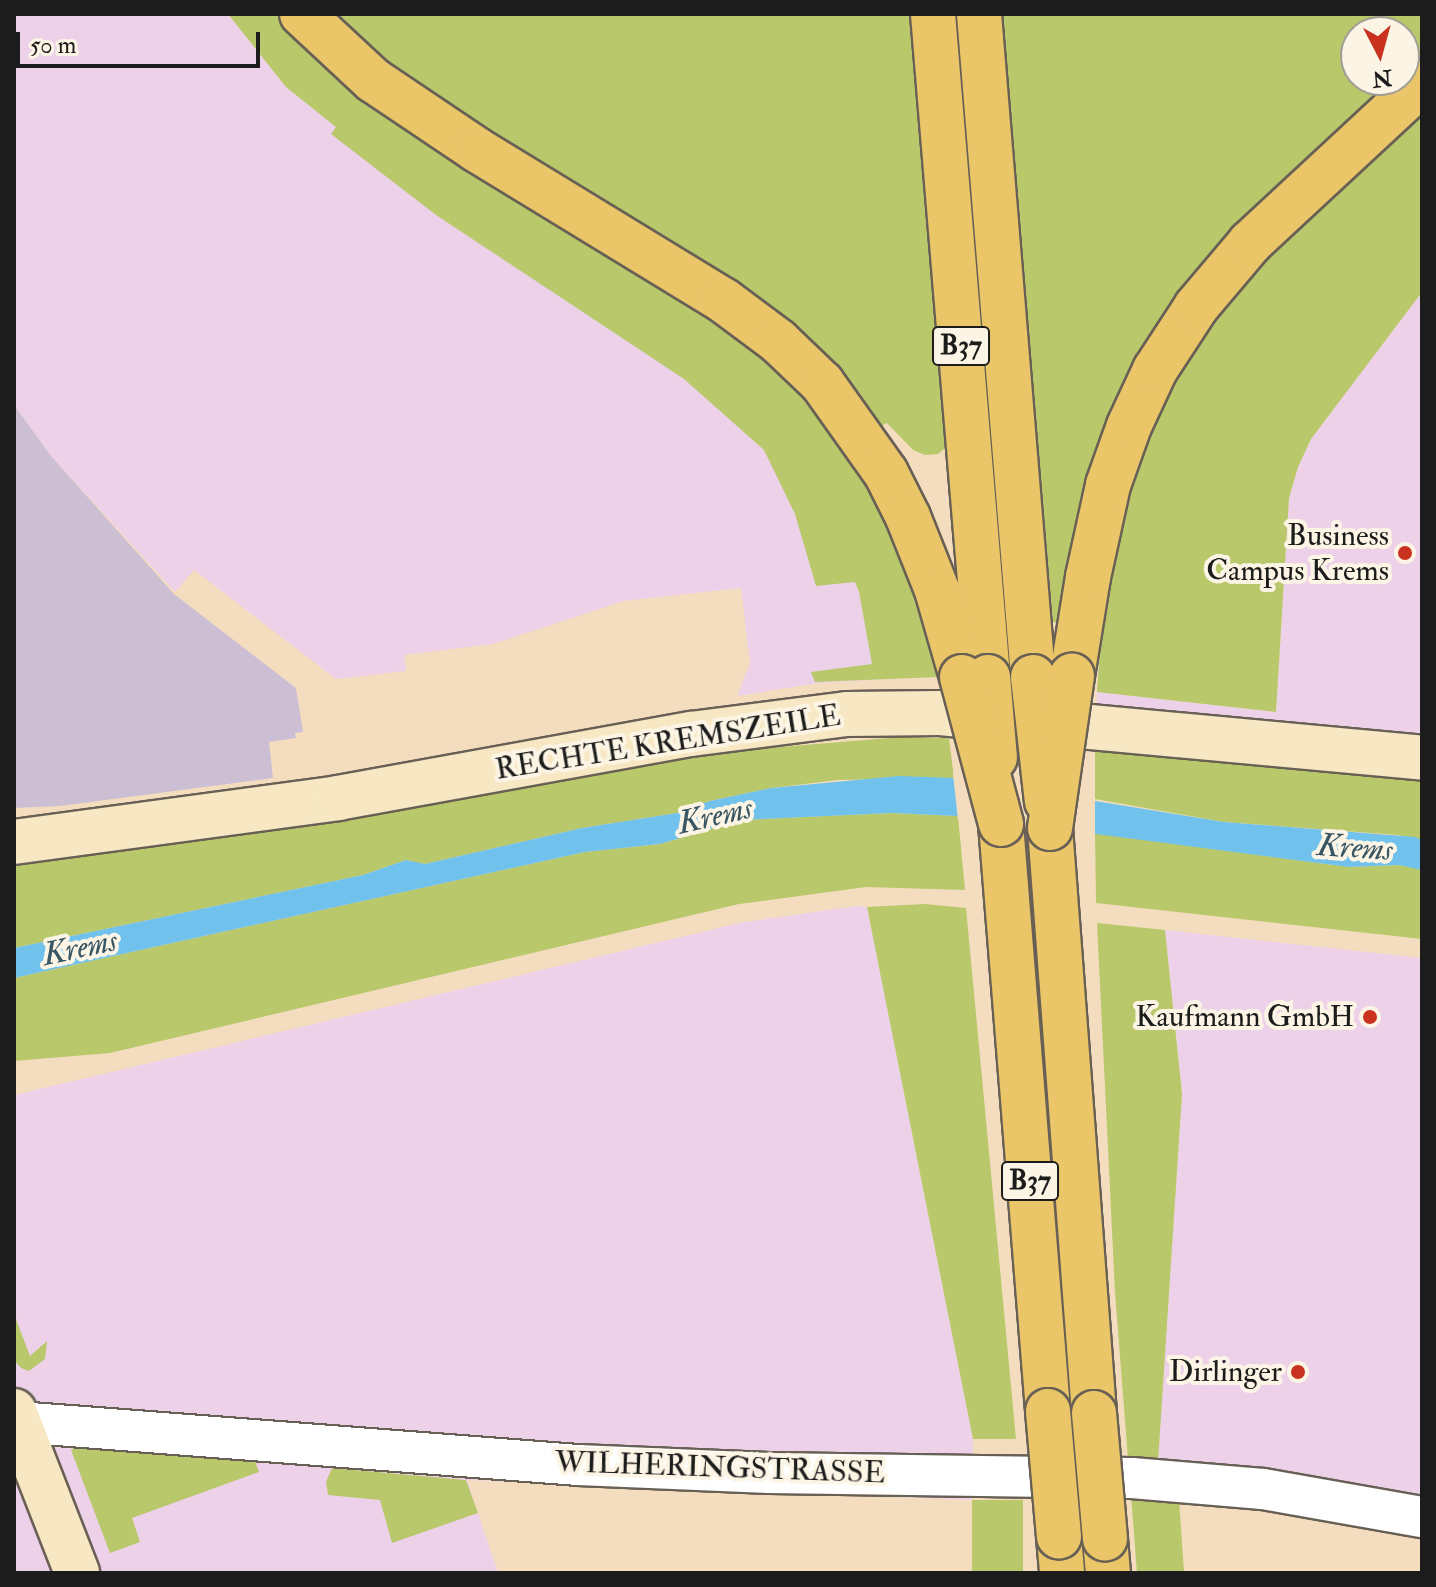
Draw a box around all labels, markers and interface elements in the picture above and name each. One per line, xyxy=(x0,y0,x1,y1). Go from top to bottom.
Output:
scale bar xyxy=(20,16,264,66)
north arrow xyxy=(1340,16,1420,96)
text: 50 m xyxy=(30,30,76,61)
text: N xyxy=(1371,63,1394,93)
road number: B37 xyxy=(931,322,991,370)
place label: Business Campus Krems xyxy=(1206,518,1389,588)
marker: Business Campus Krems xyxy=(1396,544,1414,562)
street label: RECHTE KREMSZEILE xyxy=(493,698,843,788)
water label: Krems xyxy=(674,789,756,843)
water label: Krems xyxy=(1316,826,1394,870)
water label: Krems xyxy=(39,921,121,975)
place label: Kaufmann GmbH xyxy=(1135,999,1354,1035)
marker: Kaufmann GmbH xyxy=(1361,1008,1379,1026)
road number: B37 xyxy=(1000,1157,1060,1205)
place label: Dirlinger xyxy=(1169,1354,1282,1390)
marker: Dirlinger xyxy=(1289,1363,1307,1381)
street label: WILHERINGSTRASSE xyxy=(554,1444,886,1492)

